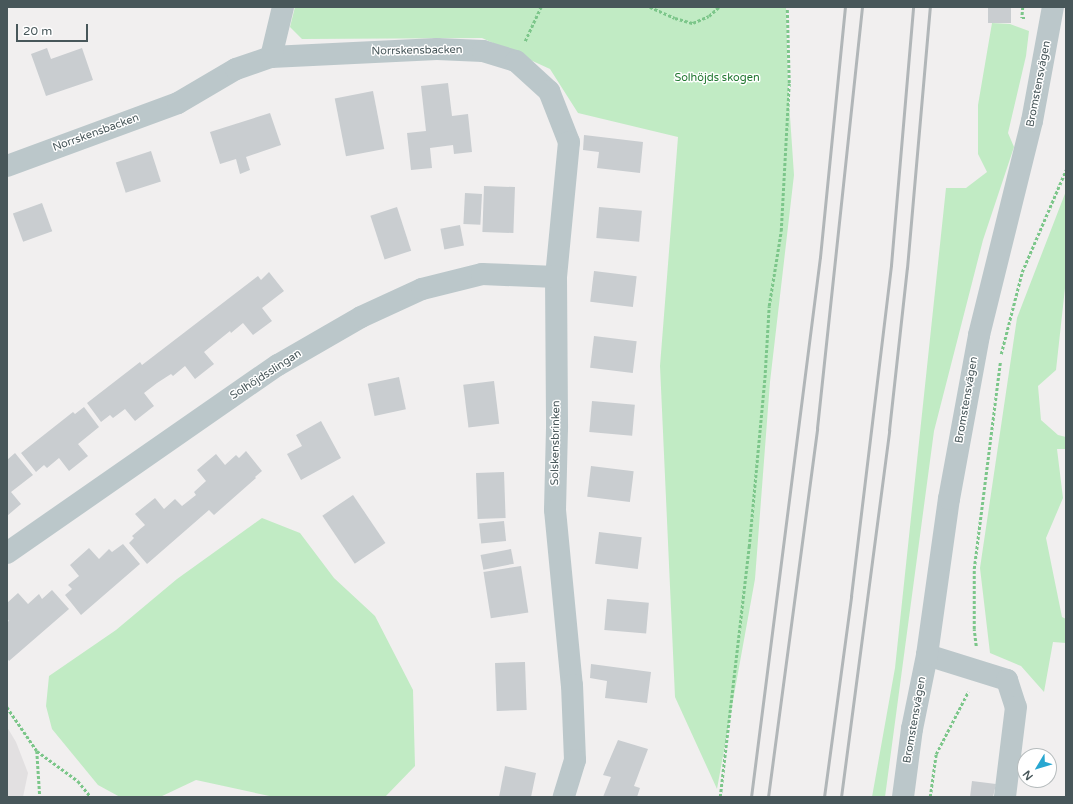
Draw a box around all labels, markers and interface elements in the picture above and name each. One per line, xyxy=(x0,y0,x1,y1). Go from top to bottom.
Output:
scale bar xyxy=(18,16,90,42)
text: 20 m xyxy=(23,24,52,38)
street label: Bromstensvägen xyxy=(1024,40,1054,128)
street label: Norrskensbacken xyxy=(371,44,463,58)
park label: Solhöjds skogen xyxy=(674,71,760,85)
street label: Norrskensbacken xyxy=(51,111,141,155)
street label: Solhöjdsslingan xyxy=(228,347,304,403)
street label: Bromstensvägen xyxy=(953,356,981,444)
street label: Solskensbrinken xyxy=(549,400,563,486)
street label: Bromstensvägen xyxy=(901,676,929,764)
north arrow xyxy=(1017,748,1057,788)
text: N xyxy=(1020,768,1036,783)

